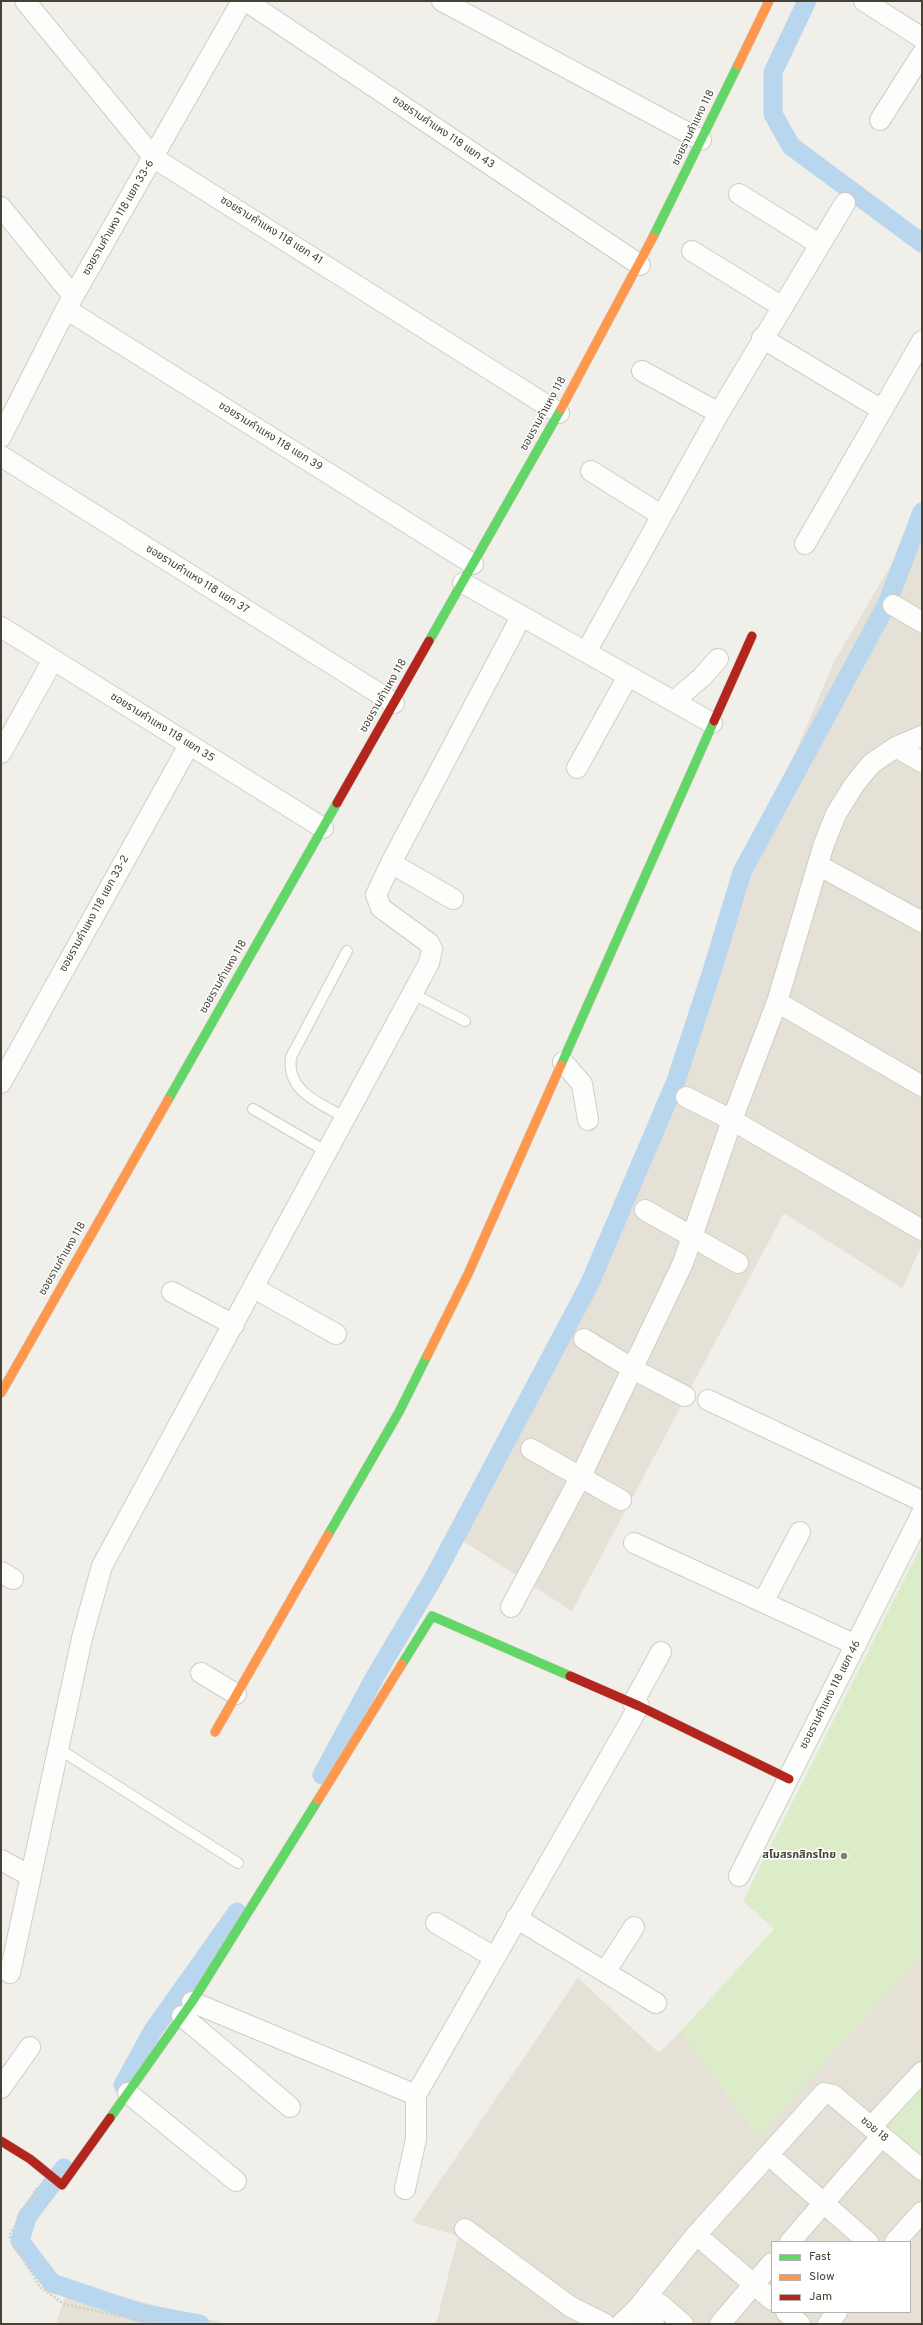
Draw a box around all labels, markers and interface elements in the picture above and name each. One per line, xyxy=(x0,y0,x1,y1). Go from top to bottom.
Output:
street label: ซอยรามคำแหง 118 xyxy=(670,88,718,168)
street label: ซอยรามคำแหง 118 แยก 43 xyxy=(389,94,497,172)
street label: ซอยรามคำแหง 118 แยก 33-6 xyxy=(80,158,158,278)
street label: ซอยรามคำแหง 118 แยก 41 xyxy=(217,194,325,268)
street label: ซอยรามคำแหง 118 xyxy=(518,375,570,453)
street label: ซอยรามคำแหง 118 แยก 39 xyxy=(216,400,324,474)
street label: ซอยรามคำแหง 118 แยก 37 xyxy=(143,543,251,617)
street label: ซอยรามคำแหง 118 xyxy=(358,657,410,735)
street label: ซอยรามคำแหง 118 แยก 35 xyxy=(107,690,217,766)
street label: ซอยรามคำแหง 118 แยก 33-2 xyxy=(57,853,133,975)
street label: ซอยรามคำแหง 118 xyxy=(198,938,250,1016)
street label: ซอยรามคำแหง 118 xyxy=(37,1220,89,1298)
street label: ซอยรามคำแหง 118 แยก 46 xyxy=(798,1638,864,1752)
place label: สโมสรกสิกรไทย xyxy=(762,1849,836,1863)
marker: สโมสรกสิกรไทย xyxy=(839,1851,849,1861)
street label: ซอย 18 xyxy=(857,2115,891,2145)
legend xyxy=(771,2241,911,2313)
text: Fast xyxy=(809,2249,831,2265)
text: Slow xyxy=(809,2269,835,2285)
text: Jam xyxy=(809,2289,832,2305)

